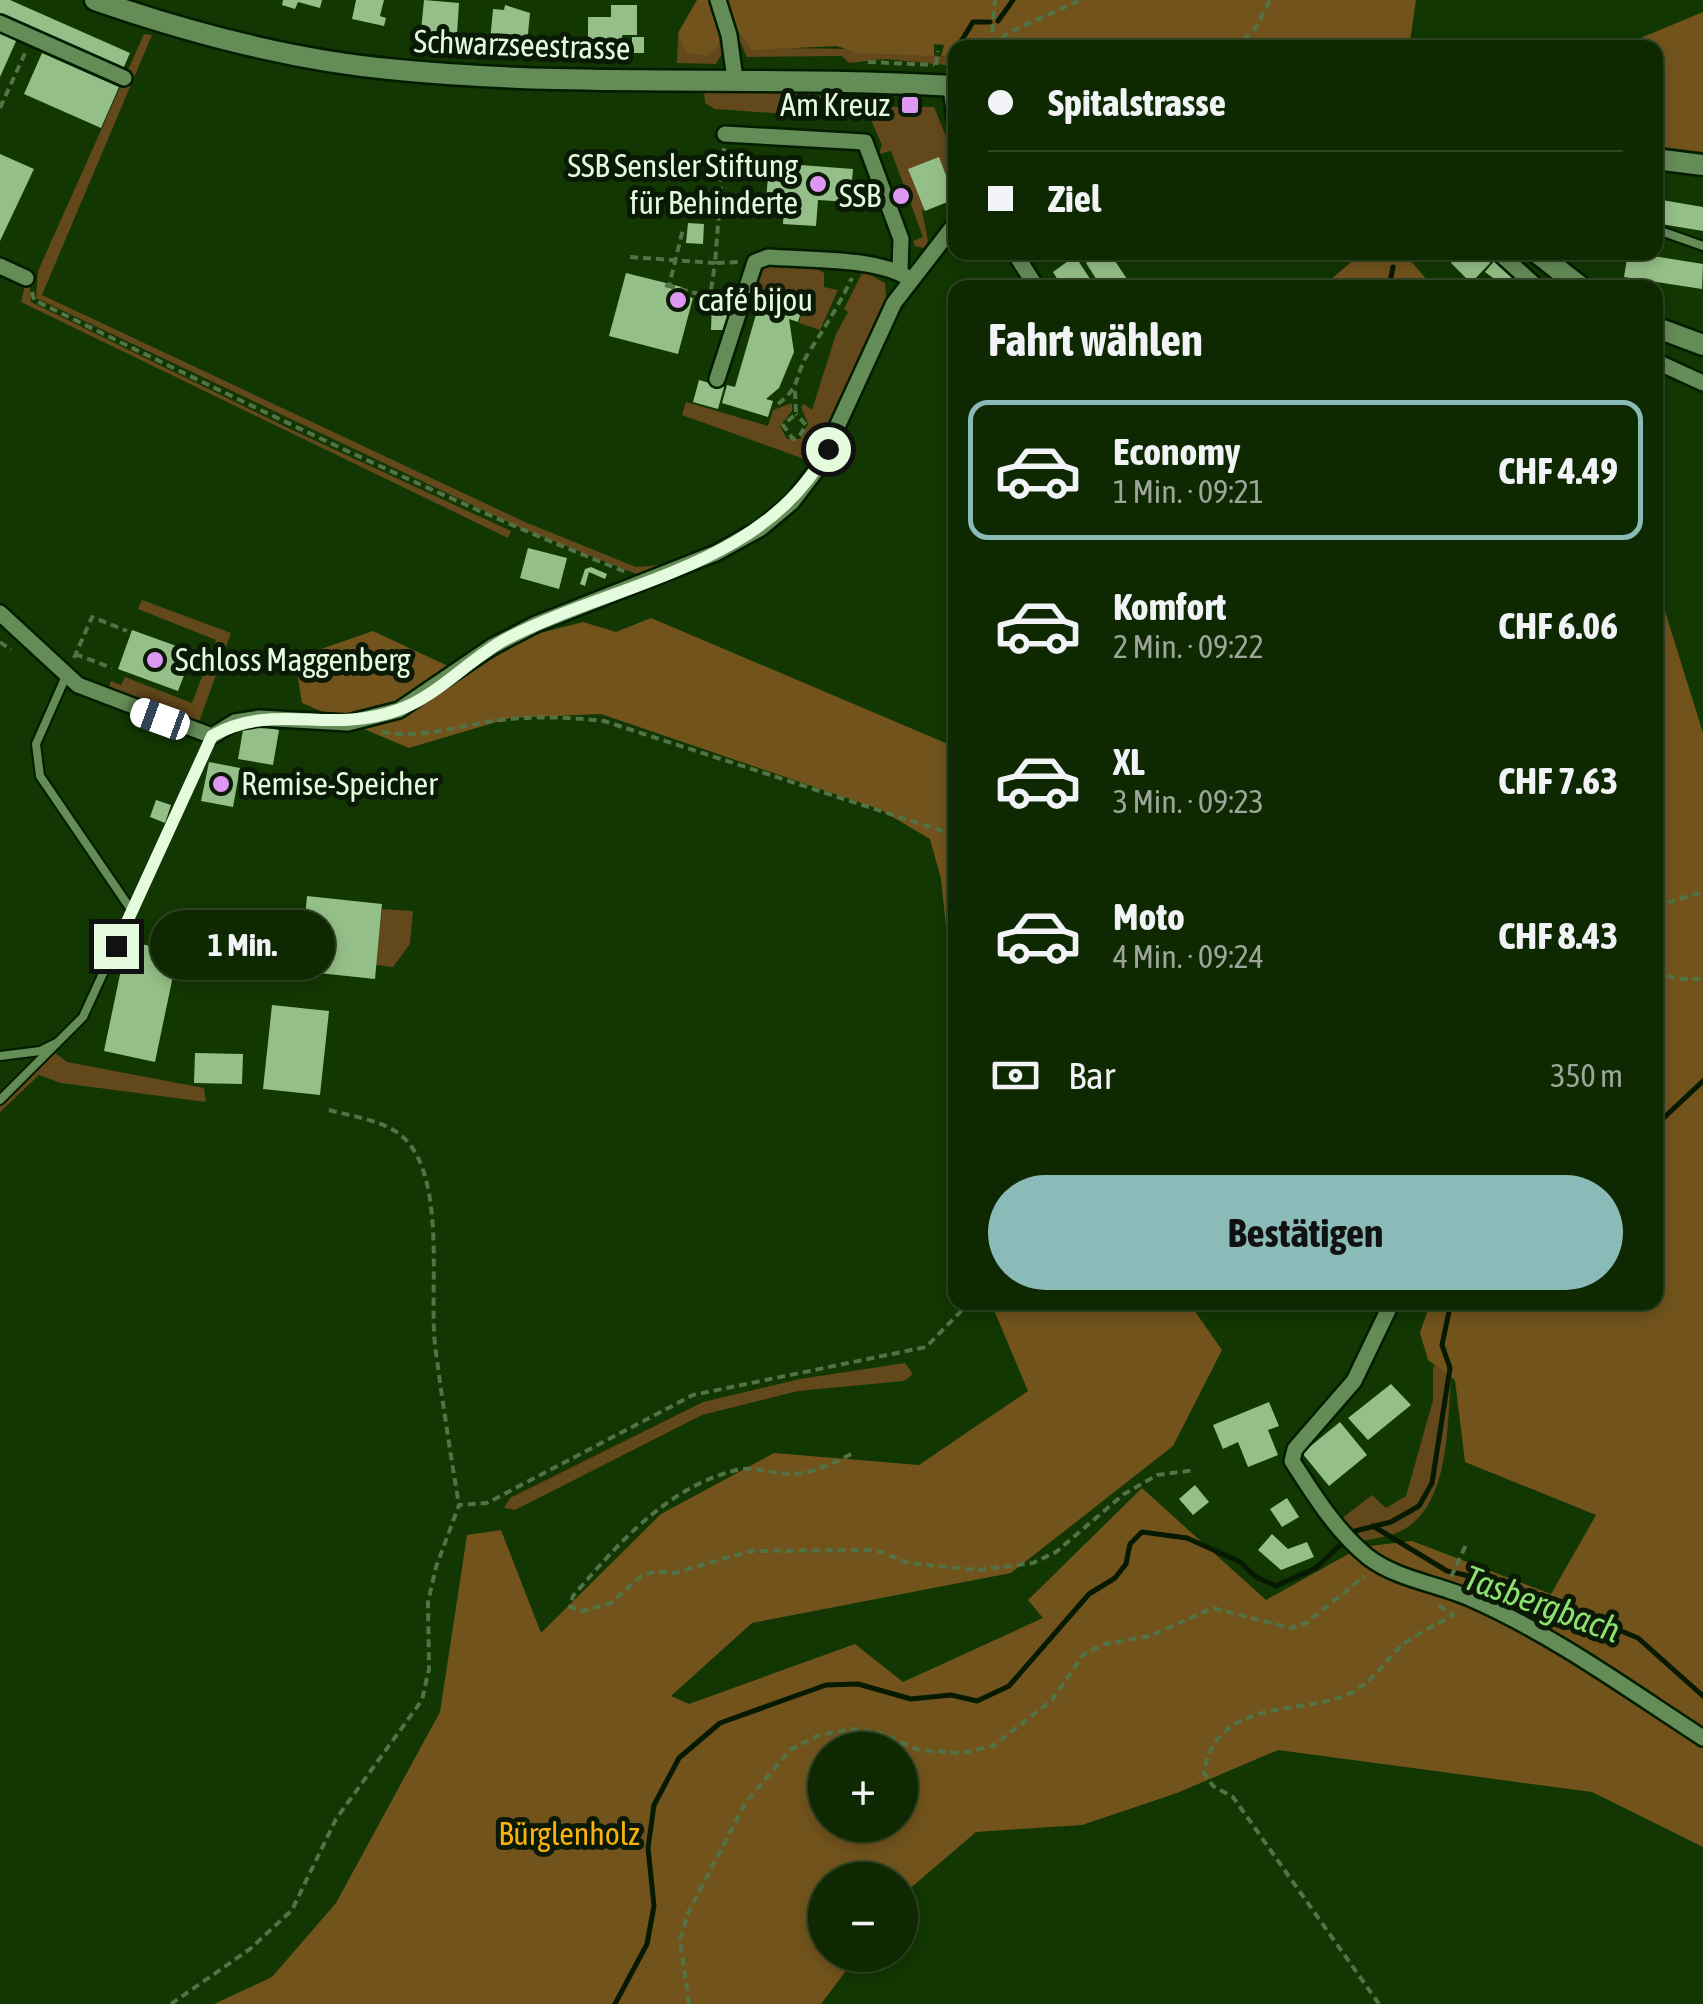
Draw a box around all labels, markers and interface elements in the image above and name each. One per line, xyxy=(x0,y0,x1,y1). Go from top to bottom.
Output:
street label: Schwarzseestrasse xyxy=(413,22,631,67)
text: Spitalstrasse xyxy=(1048,81,1226,124)
place label: Am Kreuz xyxy=(780,86,890,123)
marker: Am Kreuz xyxy=(899,94,921,116)
place label: SSB Sensler Stiftung für Behinderte xyxy=(567,147,798,221)
marker: SSB Sensler Stiftung für Behinderte xyxy=(807,173,829,195)
place label: SSB xyxy=(839,177,881,214)
text: Ziel xyxy=(1048,177,1101,220)
marker: SSB xyxy=(890,185,912,207)
place label: café bijou xyxy=(698,281,813,318)
marker: café bijou xyxy=(667,289,689,311)
text: Fahrt wählen xyxy=(988,314,1203,366)
icon: car xyxy=(993,425,1083,515)
route start xyxy=(806,427,851,472)
text: Economy xyxy=(1113,430,1240,473)
text: CHF 4.49 xyxy=(1498,449,1618,492)
text: 1 Min. · 09:21 xyxy=(1113,473,1264,510)
icon: car xyxy=(993,580,1083,670)
text: Komfort xyxy=(1113,585,1226,628)
text: CHF 6.06 xyxy=(1498,604,1618,647)
text: 2 Min. · 09:22 xyxy=(1113,628,1264,665)
place label: Schloss Maggenberg xyxy=(175,641,411,678)
marker: Schloss Maggenberg xyxy=(144,649,166,671)
car xyxy=(127,695,193,743)
icon: car xyxy=(993,735,1083,825)
text: XL xyxy=(1113,740,1145,783)
text: CHF 7.63 xyxy=(1498,759,1618,802)
place label: Remise-Speicher xyxy=(241,765,438,802)
marker: Remise-Speicher xyxy=(210,773,232,795)
text: 3 Min. · 09:23 xyxy=(1113,783,1264,820)
icon: car xyxy=(993,890,1083,980)
text: Moto xyxy=(1113,895,1185,938)
callout: 1 Min. xyxy=(151,911,336,981)
text: CHF 8.43 xyxy=(1498,914,1618,957)
route end xyxy=(94,924,139,969)
text: 1 Min. xyxy=(208,926,277,963)
text: 4 Min. · 09:24 xyxy=(1113,938,1264,975)
icon: cash xyxy=(988,1048,1043,1103)
text: Bar xyxy=(1068,1054,1115,1097)
text: 350 m xyxy=(1550,1057,1623,1094)
button: Bestätigen xyxy=(988,1175,1623,1290)
water label: Tasbergbach xyxy=(1459,1556,1626,1650)
map controls xyxy=(808,1732,918,1972)
button: + xyxy=(808,1732,918,1842)
park label: Bürglenholz xyxy=(498,1815,640,1852)
button: − xyxy=(808,1862,918,1972)

